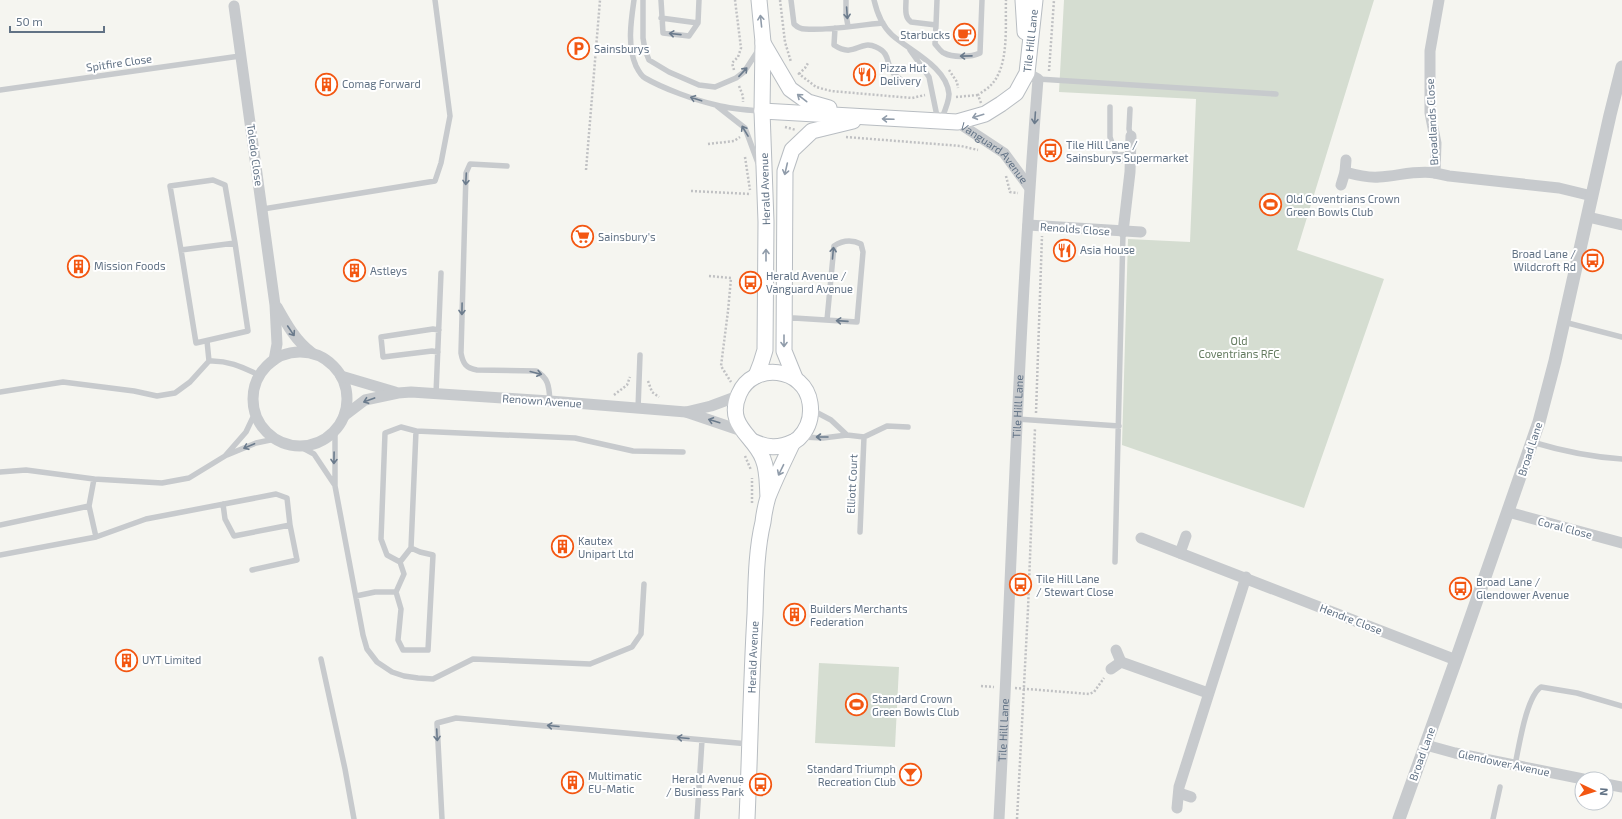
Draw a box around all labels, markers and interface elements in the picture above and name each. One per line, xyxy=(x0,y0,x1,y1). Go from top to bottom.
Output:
one-way arrow xyxy=(843,6,850,19)
scale bar xyxy=(10,8,104,34)
street label: Tile Hill Lane xyxy=(1020,8,1040,73)
text: 50 m xyxy=(16,14,43,28)
one-way arrow xyxy=(757,15,765,28)
cafe icon: Starbucks xyxy=(952,22,978,48)
place label: Starbucks xyxy=(900,28,950,41)
one-way arrow xyxy=(669,31,682,38)
parking icon: Sainsburys xyxy=(566,36,592,62)
place label: Sainsburys xyxy=(594,42,650,55)
street label: Spitfire Close xyxy=(85,51,153,74)
one-way arrow xyxy=(960,52,973,60)
restaurant icon: Pizza Hut Delivery xyxy=(852,61,878,87)
place label: Pizza Hut Delivery xyxy=(880,61,927,87)
one-way arrow xyxy=(738,67,747,77)
building icon: Comag Forward xyxy=(314,71,340,97)
place label: Comag Forward xyxy=(342,77,421,90)
street label: Broadlands Close xyxy=(1423,78,1440,166)
one-way arrow xyxy=(796,93,807,102)
one-way arrow xyxy=(690,95,703,102)
one-way arrow xyxy=(1031,111,1038,124)
one-way arrow xyxy=(972,113,985,120)
one-way arrow xyxy=(882,115,895,122)
street label: Vanguard Avenue xyxy=(958,119,1031,186)
street label: Toledo Close xyxy=(245,123,266,187)
one-way arrow xyxy=(741,126,750,137)
bus stop icon: Tile Hill Lane / Sainsburys Supermarket xyxy=(1038,138,1064,164)
place label: Tile Hill Lane / Sainsburys Supermarket xyxy=(1066,138,1188,164)
street label: Herald Avenue xyxy=(757,153,772,225)
one-way arrow xyxy=(782,162,790,175)
one-way arrow xyxy=(462,172,469,185)
sports icon: Old Coventrians Crown Green Bowls Club xyxy=(1258,192,1284,218)
place label: Old Coventrians Crown Green Bowls Club xyxy=(1286,192,1400,218)
street label: Renolds Close xyxy=(1040,220,1111,237)
supermarket icon: Sainsbury's xyxy=(570,224,596,250)
place label: Sainsbury's xyxy=(598,230,656,243)
restaurant icon: Asia House xyxy=(1052,237,1078,263)
place label: Asia House xyxy=(1080,243,1135,256)
one-way arrow xyxy=(829,247,836,260)
place label: Broad Lane / Wildcroft Rd xyxy=(1512,247,1576,273)
bus stop icon: Broad Lane / Wildcroft Rd xyxy=(1579,247,1605,273)
one-way arrow xyxy=(762,249,770,262)
building icon: Mission Foods xyxy=(65,253,91,279)
building icon: Astleys xyxy=(342,258,368,284)
place label: Mission Foods xyxy=(94,259,166,272)
place label: Astleys xyxy=(370,264,408,277)
bus stop icon: Herald Avenue / Vanguard Avenue xyxy=(738,269,764,295)
place label: Herald Avenue / Vanguard Avenue xyxy=(766,269,853,295)
one-way arrow xyxy=(458,302,466,315)
one-way arrow xyxy=(836,317,849,324)
one-way arrow xyxy=(287,326,295,337)
one-way arrow xyxy=(780,334,788,347)
park label: Old Coventrians RFC xyxy=(1198,334,1280,360)
one-way arrow xyxy=(530,369,543,377)
street label: Tile Hill Lane xyxy=(1009,374,1025,439)
street label: Renown Avenue xyxy=(502,391,582,410)
one-way arrow xyxy=(362,397,375,404)
one-way arrow xyxy=(708,417,720,425)
street label: Broad Lane xyxy=(1515,420,1544,478)
one-way arrow xyxy=(816,433,829,441)
one-way arrow xyxy=(244,443,256,450)
one-way arrow xyxy=(330,451,338,464)
street label: Elliott Court xyxy=(843,454,860,514)
one-way arrow xyxy=(777,463,784,475)
street label: Coral Close xyxy=(1537,514,1594,541)
building icon: Kautex Unipart Ltd xyxy=(550,534,576,560)
place label: Kautex Unipart Ltd xyxy=(578,534,634,560)
bus stop icon: Tile Hill Lane / Stewart Close xyxy=(1008,572,1034,598)
place label: Tile Hill Lane / Stewart Close xyxy=(1036,572,1114,598)
bus stop icon: Broad Lane / Glendower Avenue xyxy=(1447,575,1473,601)
place label: Broad Lane / Glendower Avenue xyxy=(1476,575,1569,601)
street label: Hendre Close xyxy=(1318,601,1384,636)
building icon: Builders Merchants Federation xyxy=(782,602,808,628)
place label: Builders Merchants Federation xyxy=(810,602,908,628)
street label: Herald Avenue xyxy=(744,620,761,694)
building icon: UYT Limited xyxy=(113,647,139,673)
place label: UYT Limited xyxy=(142,653,201,666)
sports icon: Standard Crown Green Bowls Club xyxy=(844,692,870,718)
place label: Standard Crown Green Bowls Club xyxy=(872,692,959,718)
street label: Tile Hill Lane xyxy=(995,698,1011,762)
one-way arrow xyxy=(547,723,560,730)
street label: Broad Lane xyxy=(1406,725,1437,782)
one-way arrow xyxy=(434,728,441,741)
one-way arrow xyxy=(677,734,690,742)
street label: Glendower Avenue xyxy=(1457,746,1551,779)
place label: Standard Triumph Recreation Club xyxy=(807,762,896,788)
bar icon: Standard Triumph Recreation Club xyxy=(898,762,924,788)
building icon: Multimatic EU-Matic xyxy=(559,769,585,795)
place label: Multimatic EU-Matic xyxy=(588,769,642,795)
north arrow xyxy=(1574,771,1614,811)
place label: Herald Avenue / Business Park xyxy=(666,772,744,798)
bus stop icon: Herald Avenue / Business Park xyxy=(747,772,773,798)
text: N xyxy=(1598,787,1611,796)

